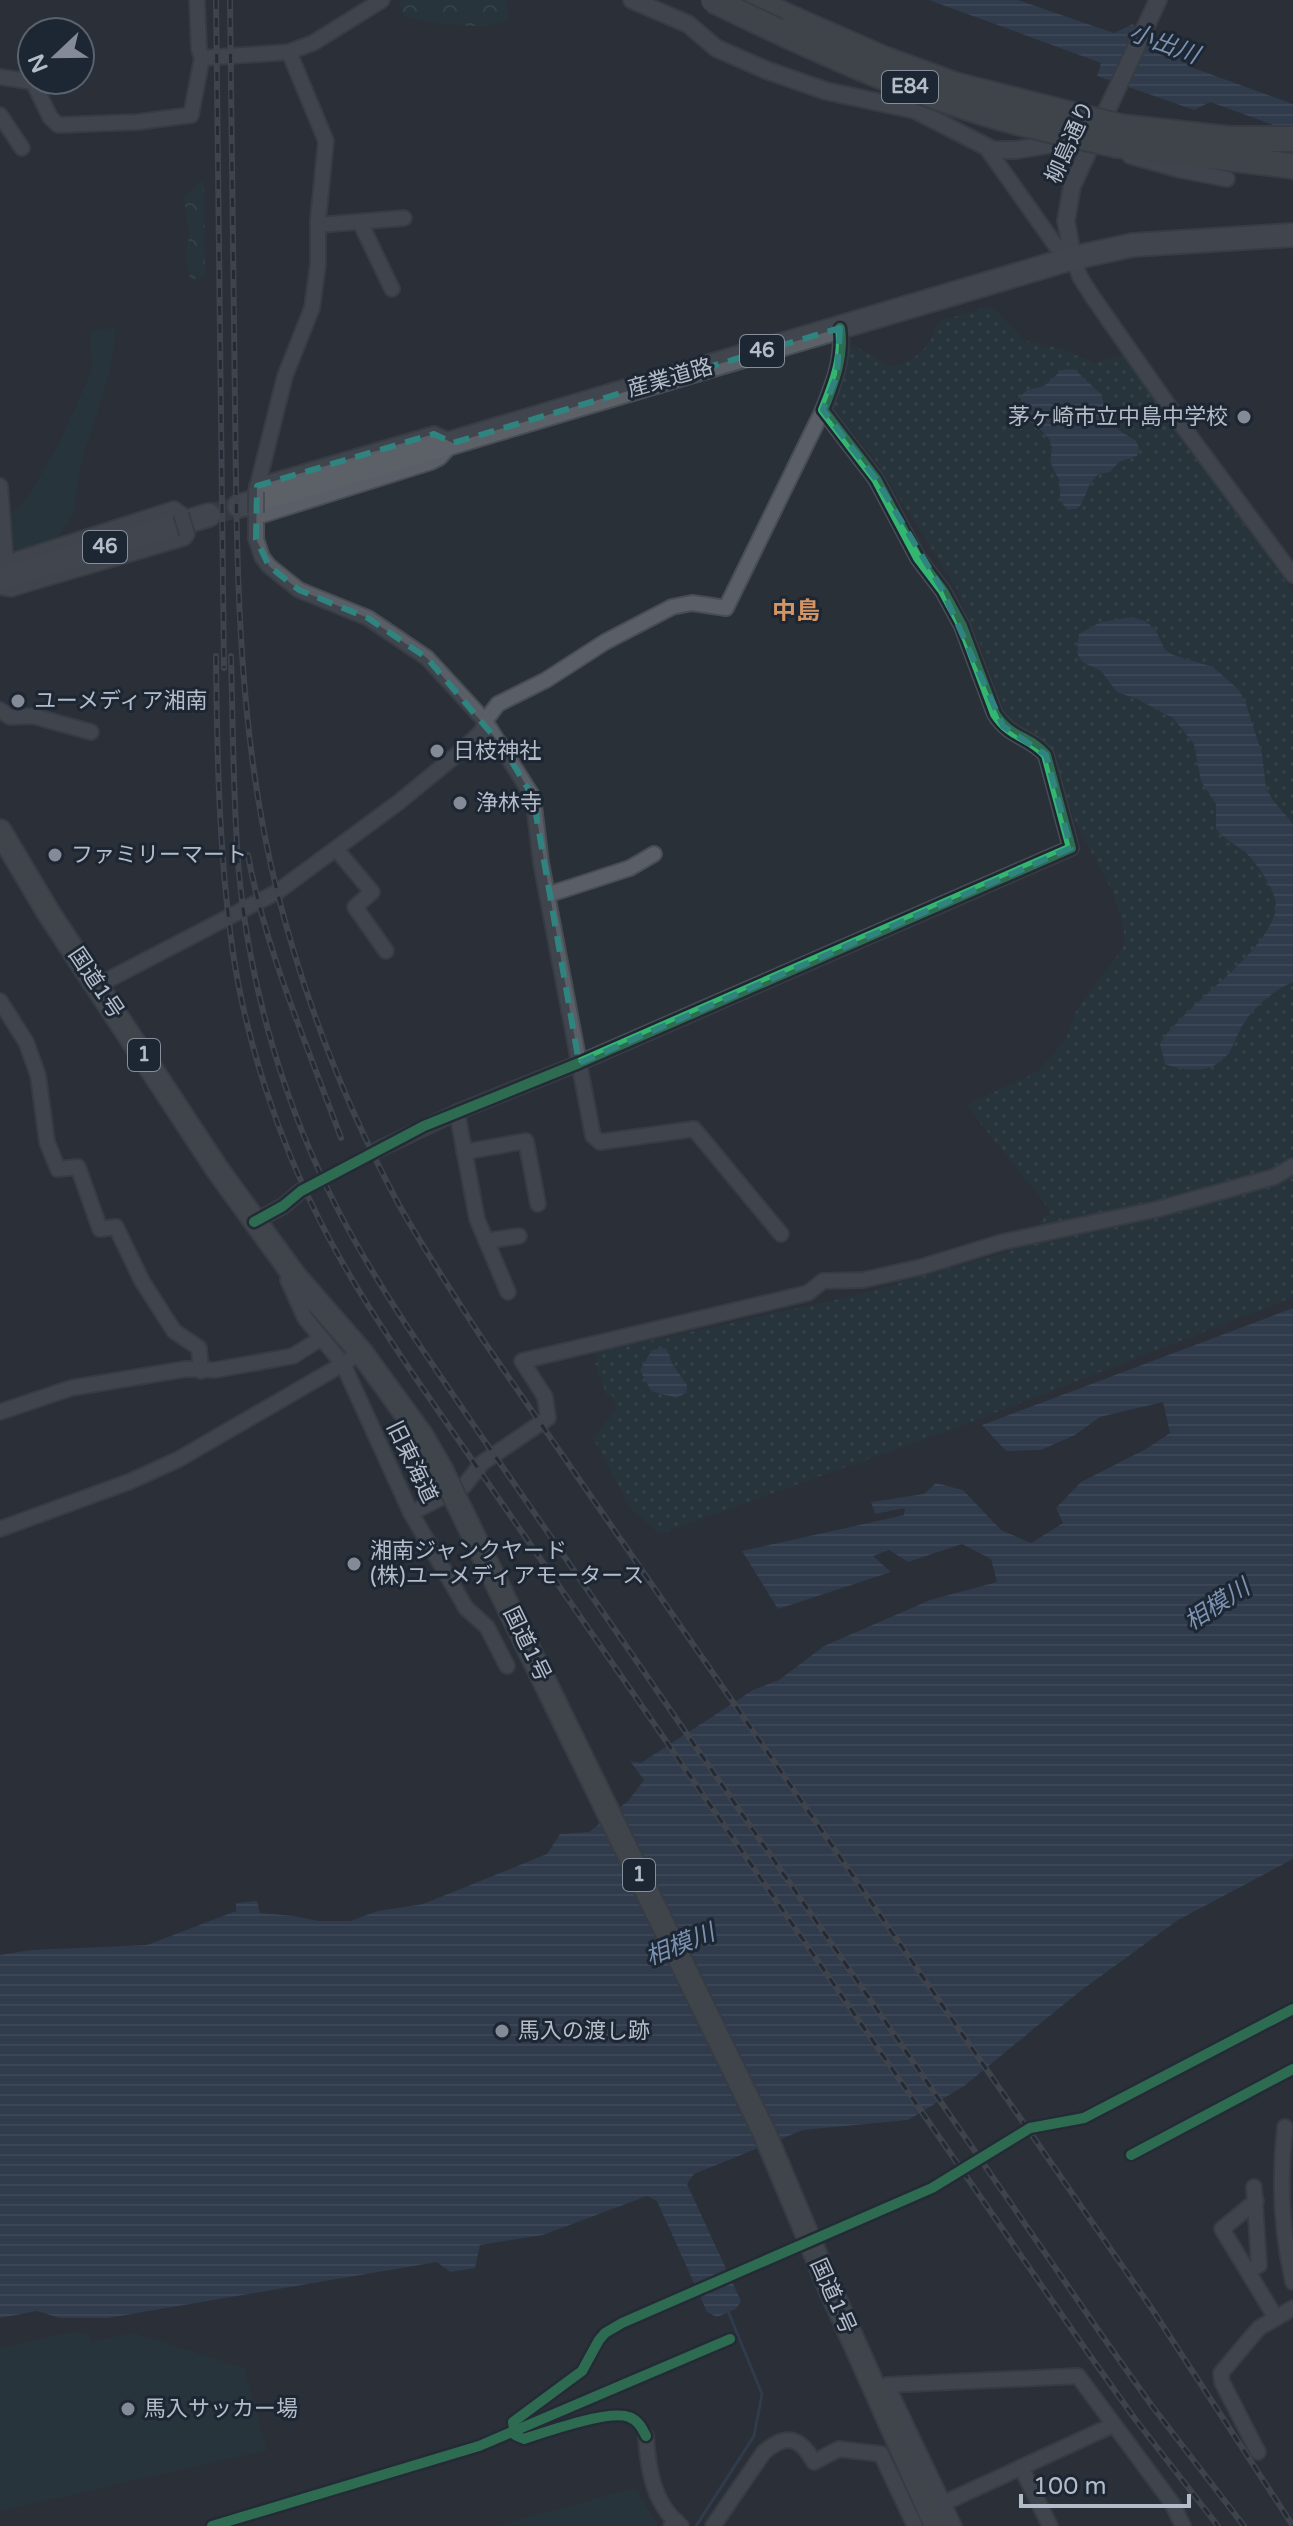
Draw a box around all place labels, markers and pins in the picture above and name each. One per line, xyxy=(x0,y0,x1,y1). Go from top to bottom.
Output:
place label: 茅ヶ崎市立中島中学校 xyxy=(1008,404,1228,430)
marker: 茅ヶ崎市立中島中学校 xyxy=(1235,408,1253,426)
place label: ユーメディア湘南 xyxy=(34,688,208,714)
marker: ユーメディア湘南 xyxy=(9,692,27,710)
place label: 日枝神社 xyxy=(453,738,541,764)
marker: 日枝神社 xyxy=(428,742,446,760)
place label: 浄林寺 xyxy=(476,790,542,816)
marker: 浄林寺 xyxy=(451,794,469,812)
place label: ファミリーマート xyxy=(71,842,247,868)
marker: ファミリーマート xyxy=(46,846,64,864)
place label: 湘南ジャンクヤード (株)ユーメディアモータース xyxy=(370,1538,644,1589)
marker: 湘南ジャンクヤード (株)ユーメディアモータース xyxy=(345,1555,363,1573)
place label: 馬入の渡し跡 xyxy=(518,2018,650,2044)
marker: 馬入の渡し跡 xyxy=(493,2022,511,2040)
place label: 馬入サッカー場 xyxy=(144,2396,298,2422)
marker: 馬入サッカー場 xyxy=(119,2400,137,2418)

